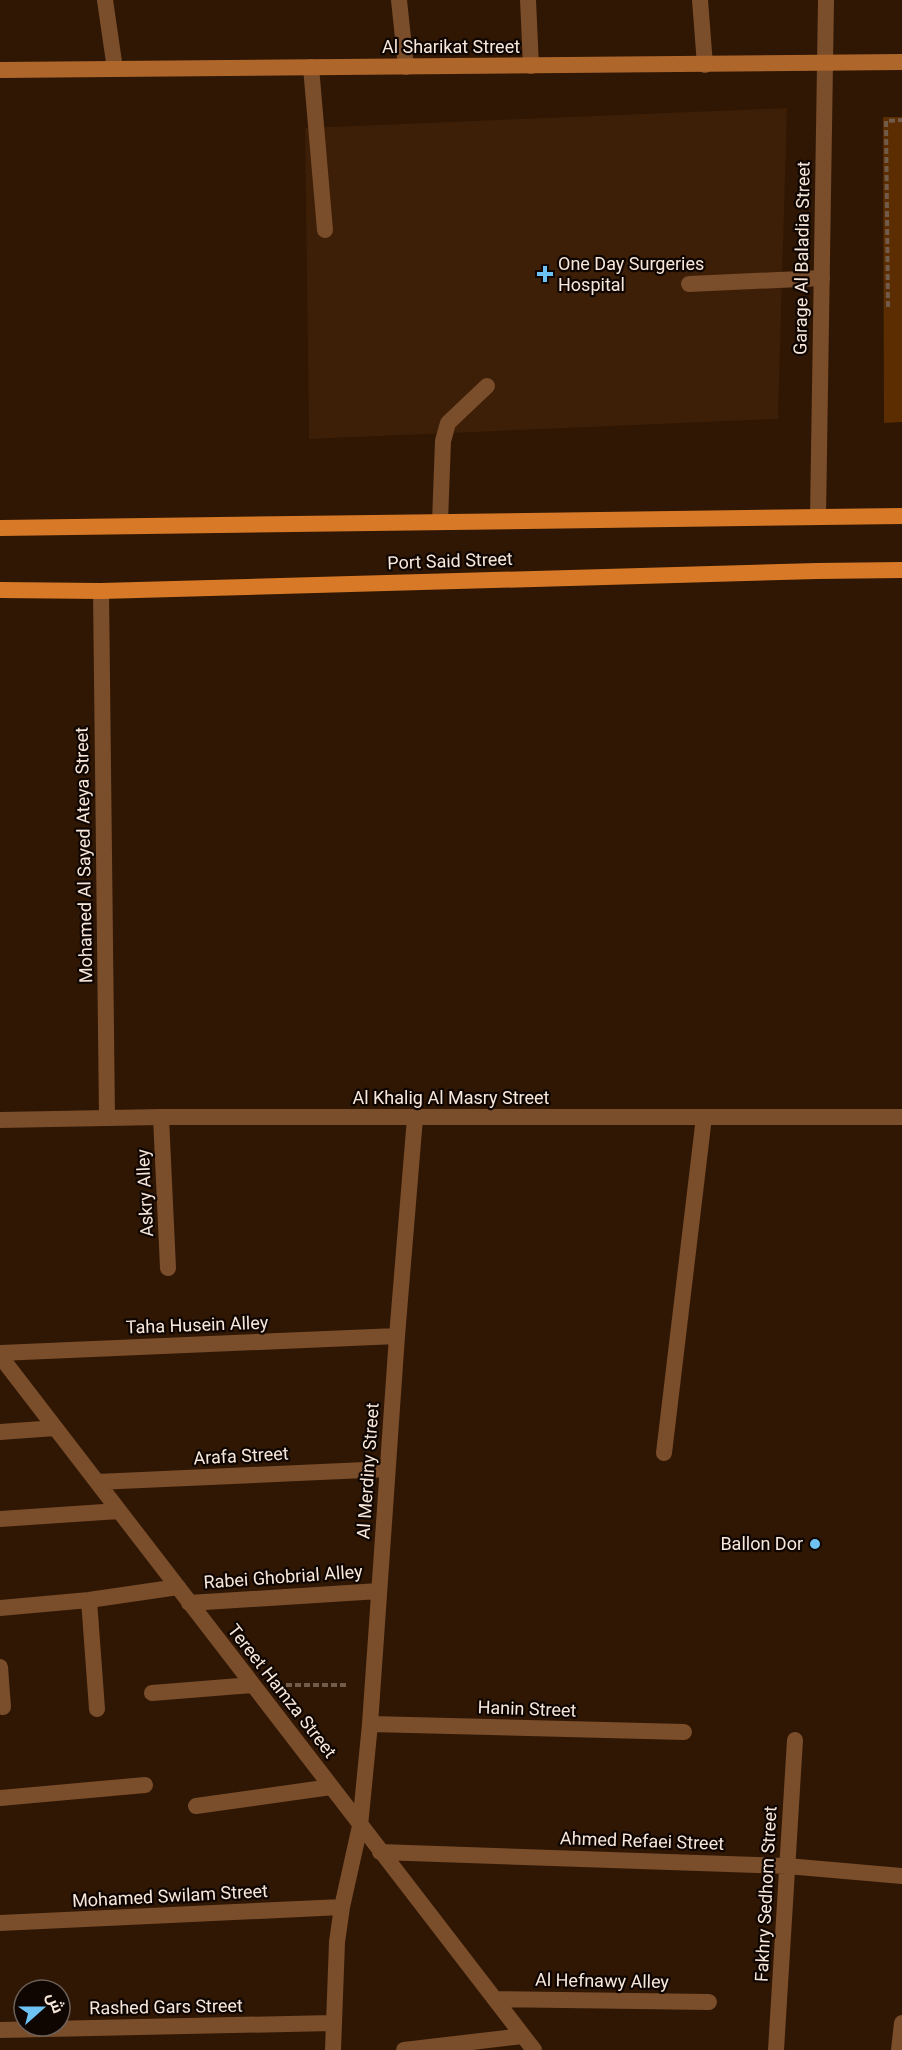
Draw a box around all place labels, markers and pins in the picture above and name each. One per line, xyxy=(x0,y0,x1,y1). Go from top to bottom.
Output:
place label: One Day Surgeries Hospital xyxy=(558,253,704,295)
marker: One Day Surgeries Hospital xyxy=(536,265,554,283)
place label: Ballon Dor xyxy=(720,1533,803,1554)
marker: Ballon Dor xyxy=(808,1537,822,1551)

